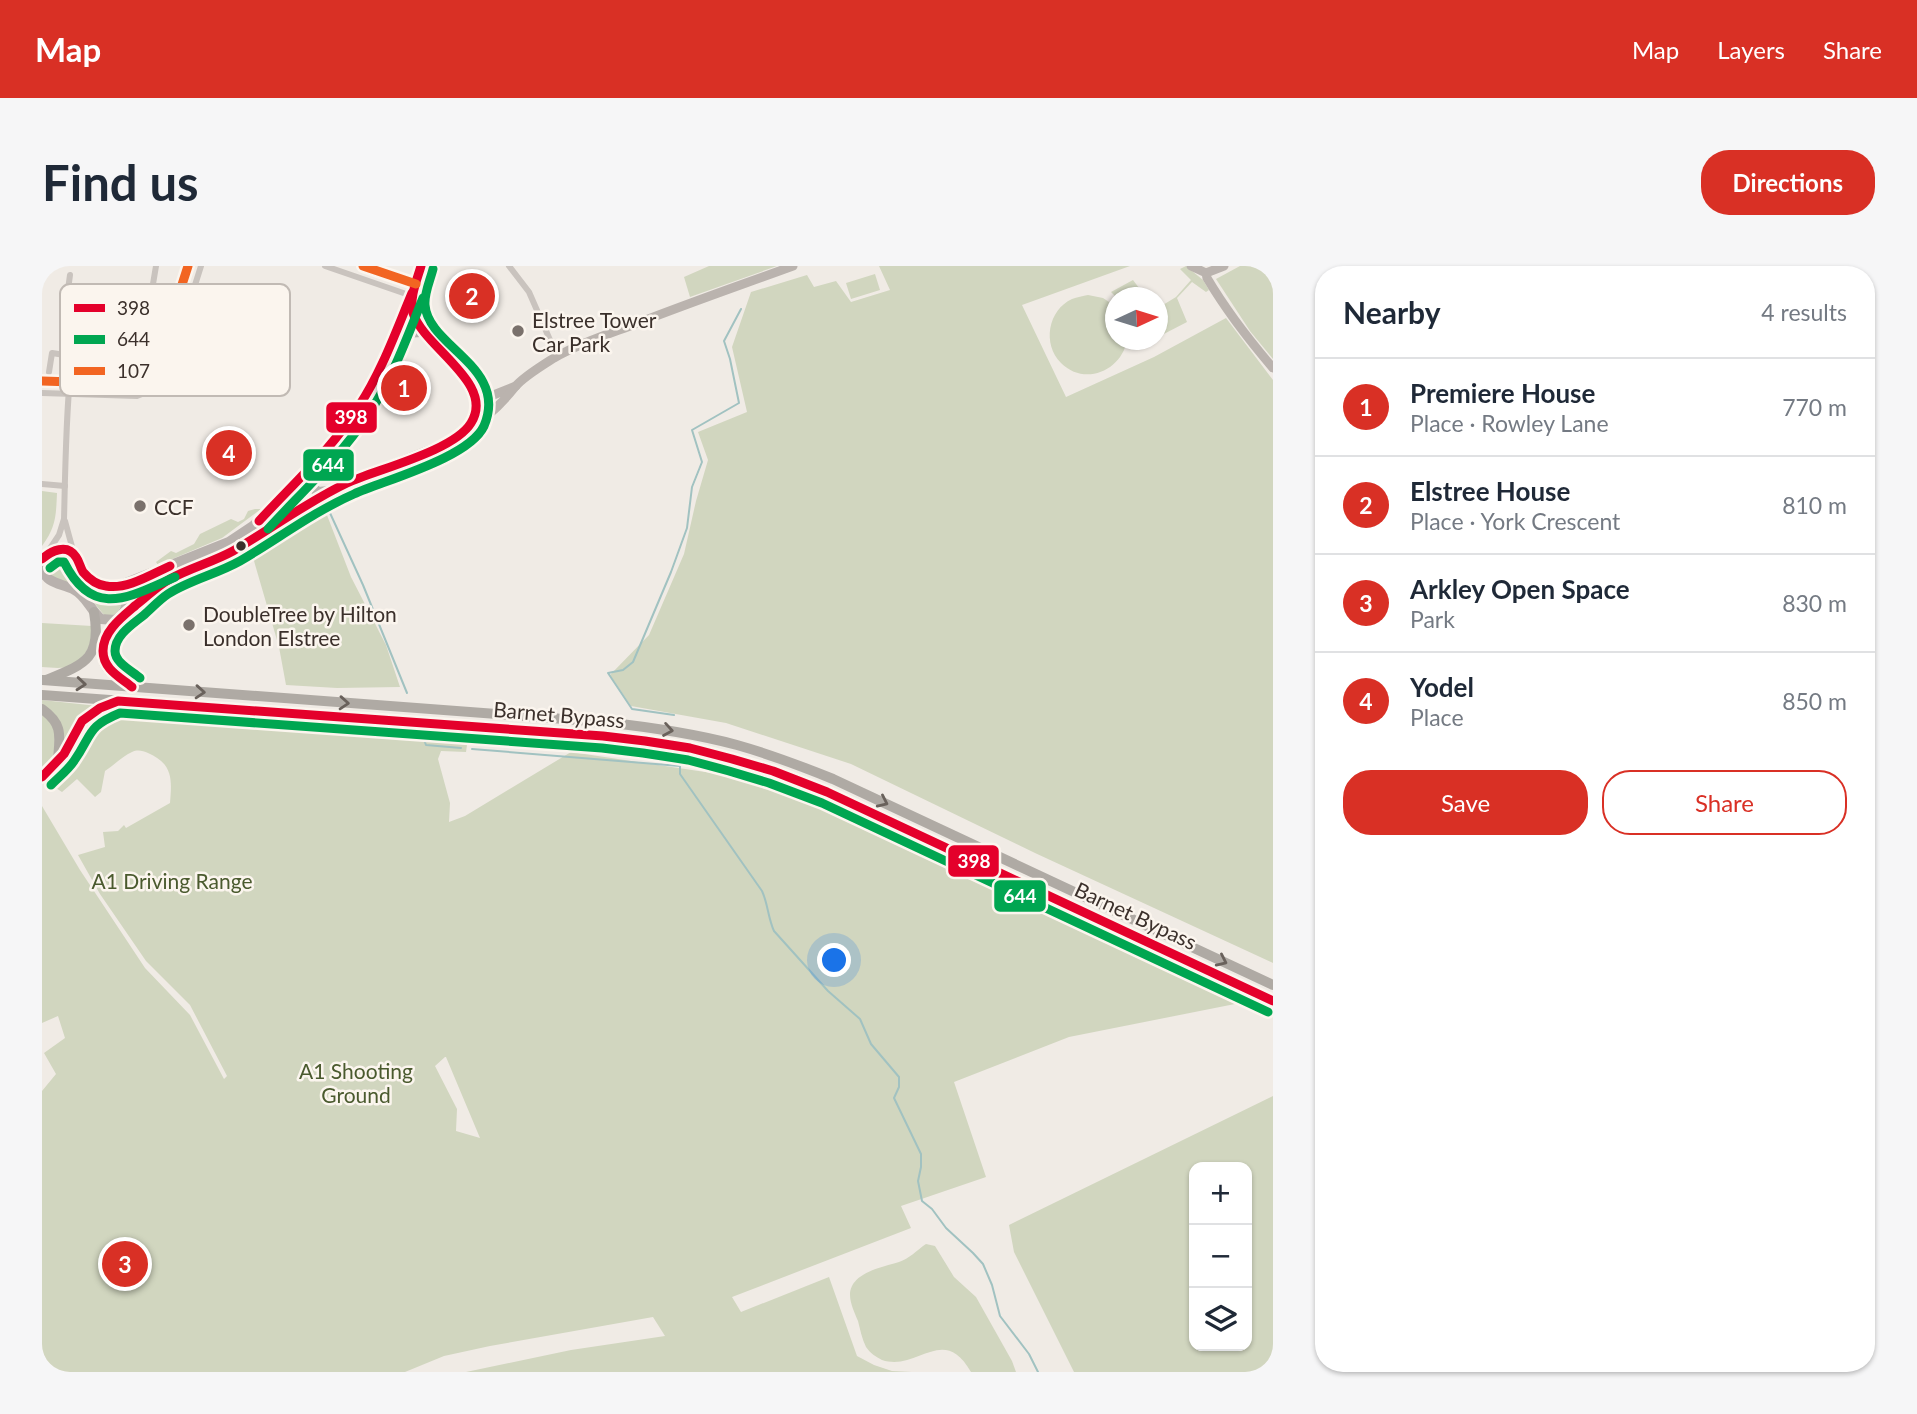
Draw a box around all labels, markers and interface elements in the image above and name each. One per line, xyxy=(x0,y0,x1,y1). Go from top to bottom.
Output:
text: Map xyxy=(35,29,101,69)
text: Map xyxy=(1632,35,1679,64)
text: Layers xyxy=(1717,35,1785,64)
text: Share xyxy=(1823,35,1882,64)
button: Directions xyxy=(1701,150,1875,215)
text: Find us xyxy=(42,153,199,211)
pin: 2 xyxy=(449,270,495,322)
legend xyxy=(60,284,290,396)
north arrow xyxy=(1105,287,1168,350)
text: Nearby xyxy=(1343,294,1441,330)
text: 398 xyxy=(117,296,150,319)
text: 4 results xyxy=(1761,298,1847,326)
place label: Elstree Tower Car Park xyxy=(532,307,657,356)
marker: Elstree Tower Car Park xyxy=(510,323,526,339)
text: 644 xyxy=(117,327,150,350)
text: 107 xyxy=(117,359,150,382)
pin: 1 xyxy=(381,362,427,414)
text: Premiere House xyxy=(1410,377,1595,409)
text: 1 xyxy=(1359,393,1373,421)
text: 770 m xyxy=(1782,393,1847,421)
line badge: 398 xyxy=(325,401,378,434)
text: 398 xyxy=(334,405,368,428)
text: Place · Rowley Lane xyxy=(1410,409,1609,437)
pin: 4 xyxy=(206,427,252,479)
line badge: 644 xyxy=(302,448,355,482)
text: 644 xyxy=(311,453,345,476)
text: Elstree House xyxy=(1410,475,1570,507)
text: 2 xyxy=(1359,491,1373,519)
text: 810 m xyxy=(1782,491,1847,519)
place label: CCF xyxy=(154,494,194,519)
marker: CCF xyxy=(132,498,148,514)
text: Place · York Crescent xyxy=(1410,507,1620,535)
unlabelled marker xyxy=(234,539,248,553)
text: Arkley Open Space xyxy=(1410,573,1630,605)
text: 3 xyxy=(1359,589,1373,617)
text: 830 m xyxy=(1782,589,1847,617)
place label: DoubleTree by Hilton London Elstree xyxy=(203,601,397,650)
text: Park xyxy=(1410,605,1455,633)
marker: DoubleTree by Hilton London Elstree xyxy=(181,617,197,633)
text: Yodel xyxy=(1410,671,1474,703)
one-way arrow xyxy=(76,676,87,691)
one-way arrow xyxy=(195,684,206,699)
text: 4 xyxy=(1359,687,1373,715)
text: 850 m xyxy=(1782,687,1847,715)
one-way arrow xyxy=(338,695,349,710)
street label: Barnet Bypass xyxy=(492,696,626,732)
text: Place xyxy=(1410,703,1464,731)
one-way arrow xyxy=(662,722,674,737)
button: Save xyxy=(1343,770,1588,835)
button: Share xyxy=(1602,770,1847,835)
one-way arrow xyxy=(876,794,888,808)
line badge: 398 xyxy=(947,844,1000,878)
text: 398 xyxy=(957,849,991,872)
park label: A1 Driving Range xyxy=(91,868,253,893)
street label: Barnet Bypass xyxy=(1071,876,1201,954)
line badge: 644 xyxy=(993,879,1047,913)
text: 644 xyxy=(1003,884,1037,907)
your location xyxy=(817,943,851,977)
one-way arrow xyxy=(1215,953,1227,967)
park label: A1 Shooting Ground xyxy=(299,1058,413,1107)
map controls xyxy=(1189,1162,1252,1351)
button: + xyxy=(1189,1162,1252,1225)
button: − xyxy=(1189,1225,1252,1288)
pin: 3 xyxy=(102,1238,148,1290)
button: layers xyxy=(1189,1288,1252,1351)

